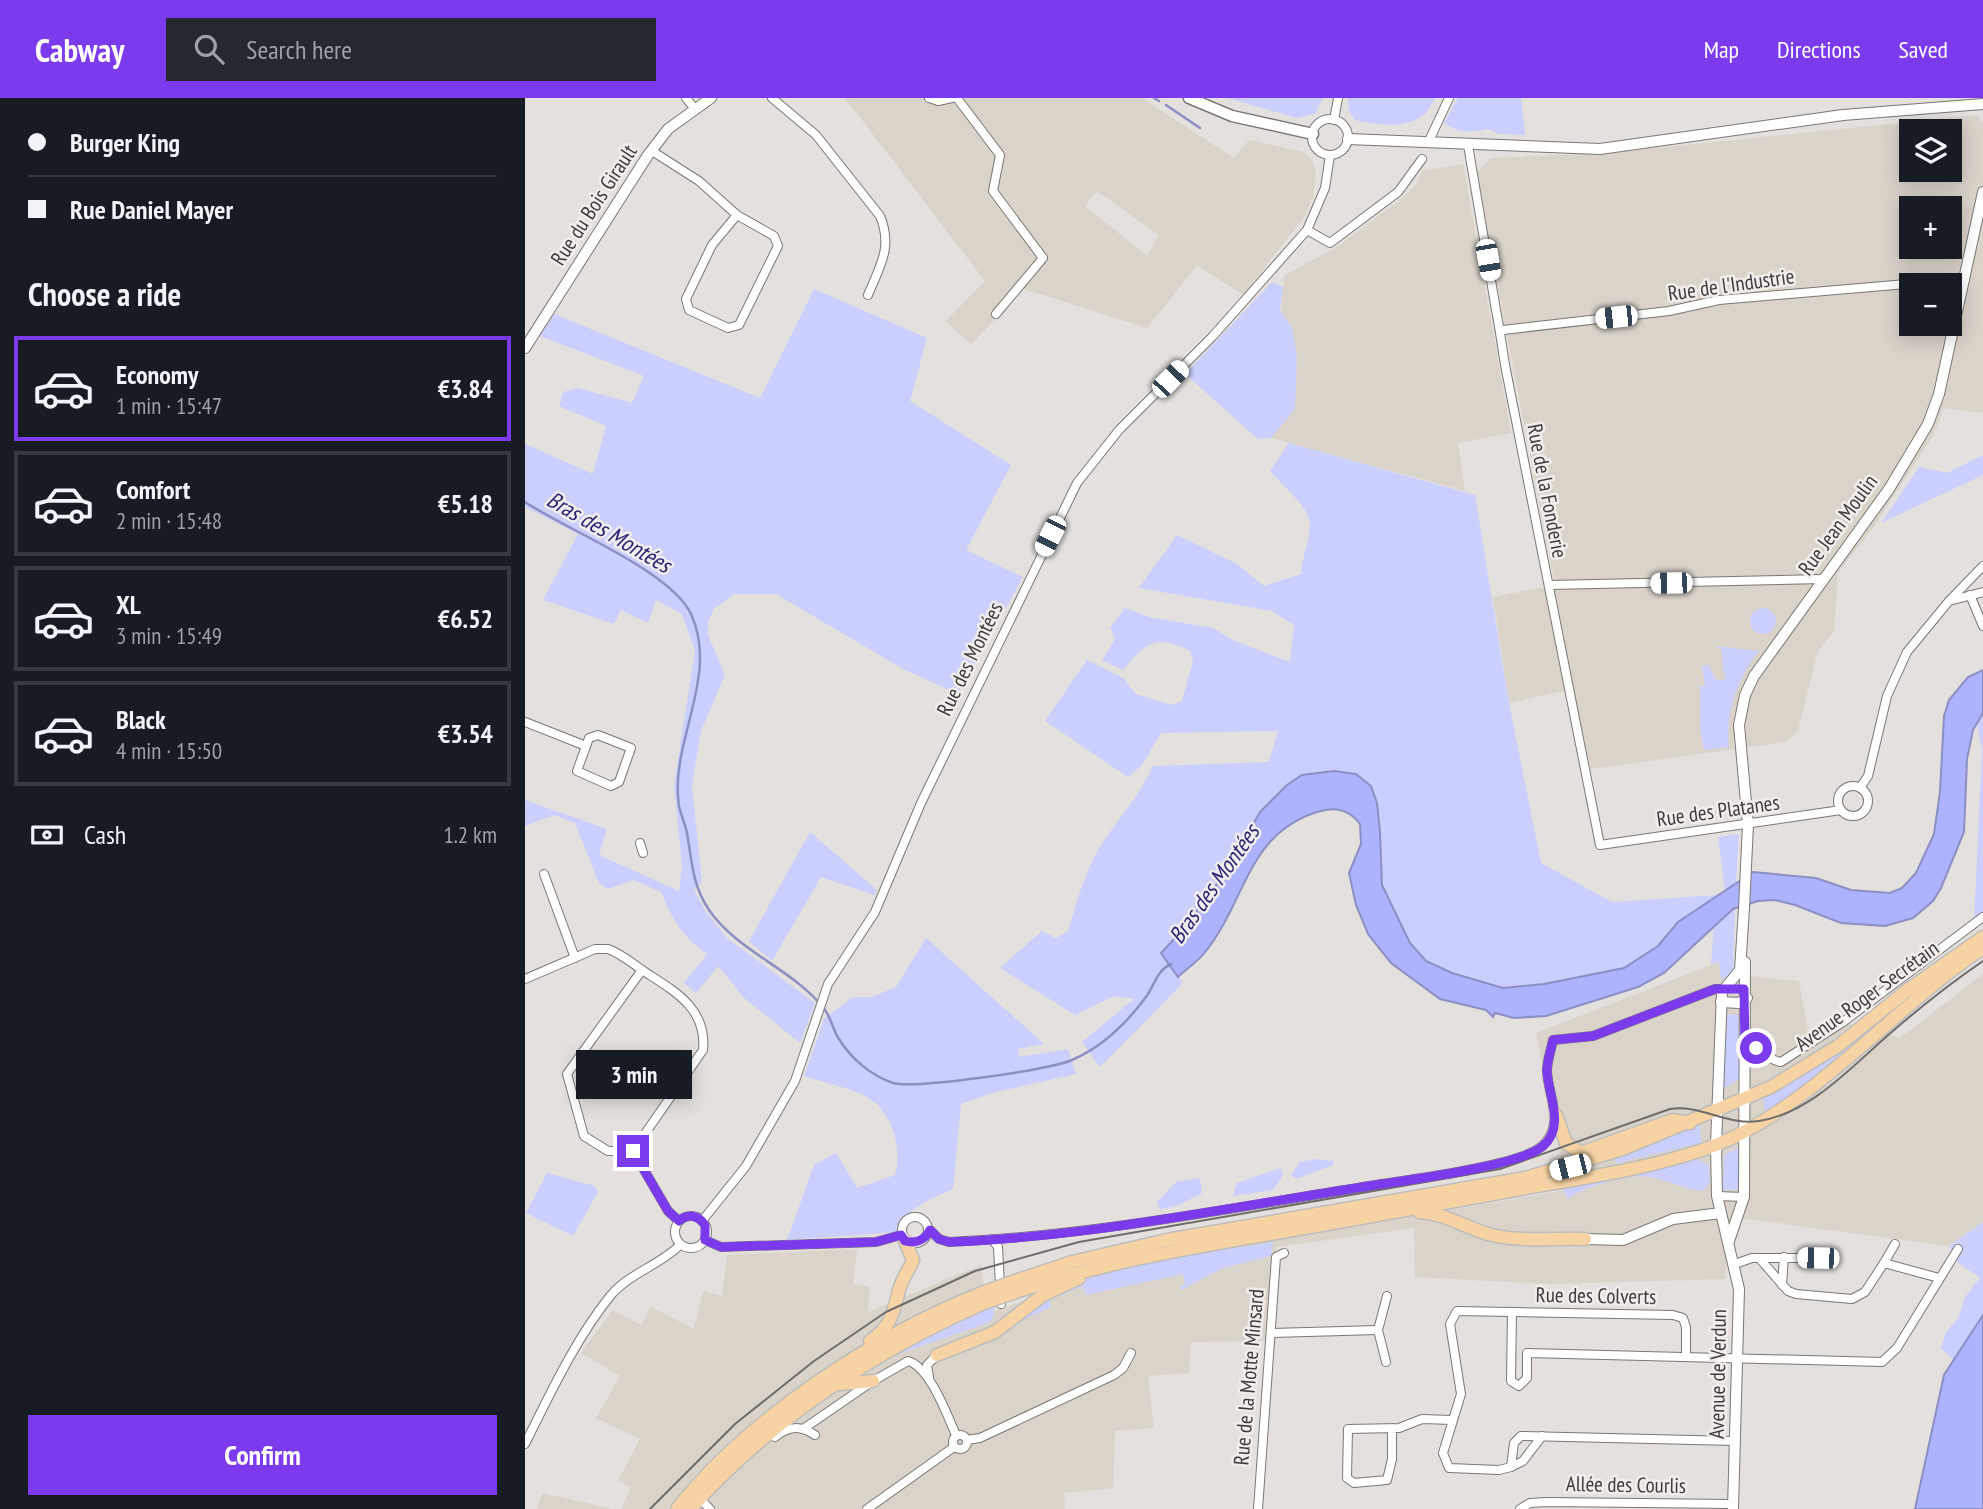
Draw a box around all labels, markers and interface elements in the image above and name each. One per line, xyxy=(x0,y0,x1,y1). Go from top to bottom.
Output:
search box xyxy=(166,18,656,81)
text: Cabway xyxy=(35,28,124,71)
icon: search xyxy=(190,30,228,68)
text: Search here xyxy=(246,33,352,66)
text: Map xyxy=(1704,34,1739,65)
text: Directions xyxy=(1777,34,1861,65)
text: Saved xyxy=(1899,34,1948,65)
map controls xyxy=(1899,119,1962,336)
button: layers xyxy=(1899,119,1962,182)
text: Burger King xyxy=(70,126,180,159)
street label: Rue du Bois Girault xyxy=(544,139,643,270)
text: Rue Daniel Mayer xyxy=(70,193,233,226)
button: + xyxy=(1899,196,1962,259)
car xyxy=(1475,237,1502,283)
street label: Rue de l'Industrie xyxy=(1666,262,1796,307)
text: Choose a ride xyxy=(28,273,181,315)
button: − xyxy=(1899,273,1962,336)
car xyxy=(1595,304,1638,330)
icon: car xyxy=(32,357,95,420)
car xyxy=(1148,357,1193,401)
text: Economy xyxy=(116,358,198,391)
text: €3.84 xyxy=(438,372,493,405)
text: 1 min · 15:47 xyxy=(116,391,222,420)
street label: Rue de la Fonderie xyxy=(1521,422,1574,560)
street label: Rue Jean Moulin xyxy=(1792,469,1883,581)
icon: car xyxy=(32,472,95,535)
text: Comfort xyxy=(116,473,190,506)
water label: Bras des Montées xyxy=(542,484,678,580)
text: €5.18 xyxy=(438,487,493,520)
text: 2 min · 15:48 xyxy=(116,506,222,535)
car xyxy=(1032,513,1069,559)
car xyxy=(1650,572,1693,594)
icon: car xyxy=(32,587,95,650)
text: XL xyxy=(116,588,141,621)
street label: Rue des Montées xyxy=(930,598,1009,720)
text: €6.52 xyxy=(438,602,493,635)
text: 3 min · 15:49 xyxy=(116,621,222,650)
icon: car xyxy=(32,702,95,765)
text: Black xyxy=(116,703,166,736)
text: €3.54 xyxy=(438,717,493,750)
text: 4 min · 15:50 xyxy=(116,736,222,765)
street label: Rue des Platanes xyxy=(1655,789,1781,832)
icon: cash xyxy=(28,816,66,854)
water label: Bras des Montées xyxy=(1162,817,1266,949)
text: Cash xyxy=(84,818,126,851)
text: 1.2 km xyxy=(443,820,497,849)
street label: Avenue Roger Secrétain xyxy=(1790,934,1944,1057)
route start xyxy=(1740,1032,1772,1064)
callout: 3 min xyxy=(575,1049,691,1098)
text: 3 min xyxy=(611,1060,657,1089)
route end xyxy=(617,1135,649,1167)
car xyxy=(1548,1152,1593,1182)
car xyxy=(1797,1247,1840,1269)
street label: Rue des Colverts xyxy=(1535,1281,1657,1310)
street label: Rue de la Motte Minsard xyxy=(1227,1288,1270,1466)
street label: Avenue de Verdun xyxy=(1703,1309,1732,1439)
button: Confirm xyxy=(28,1415,497,1495)
street label: Allée des Courlis xyxy=(1566,1470,1686,1499)

